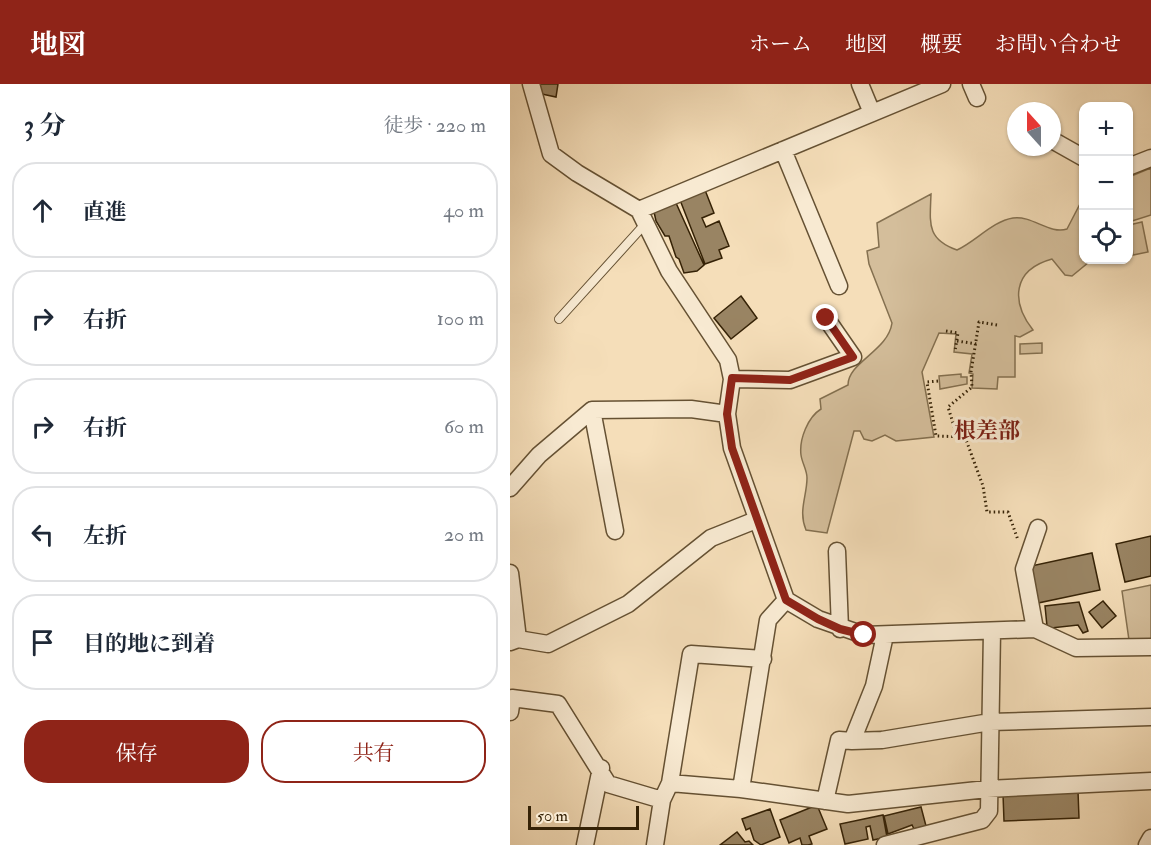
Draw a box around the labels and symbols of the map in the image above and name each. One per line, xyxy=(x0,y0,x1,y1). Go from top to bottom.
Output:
north arrow xyxy=(1007,102,1061,156)
route end xyxy=(812,304,838,330)
district label: 根差部 xyxy=(954,417,1020,445)
route start xyxy=(850,621,876,647)
scale bar xyxy=(528,803,639,830)

